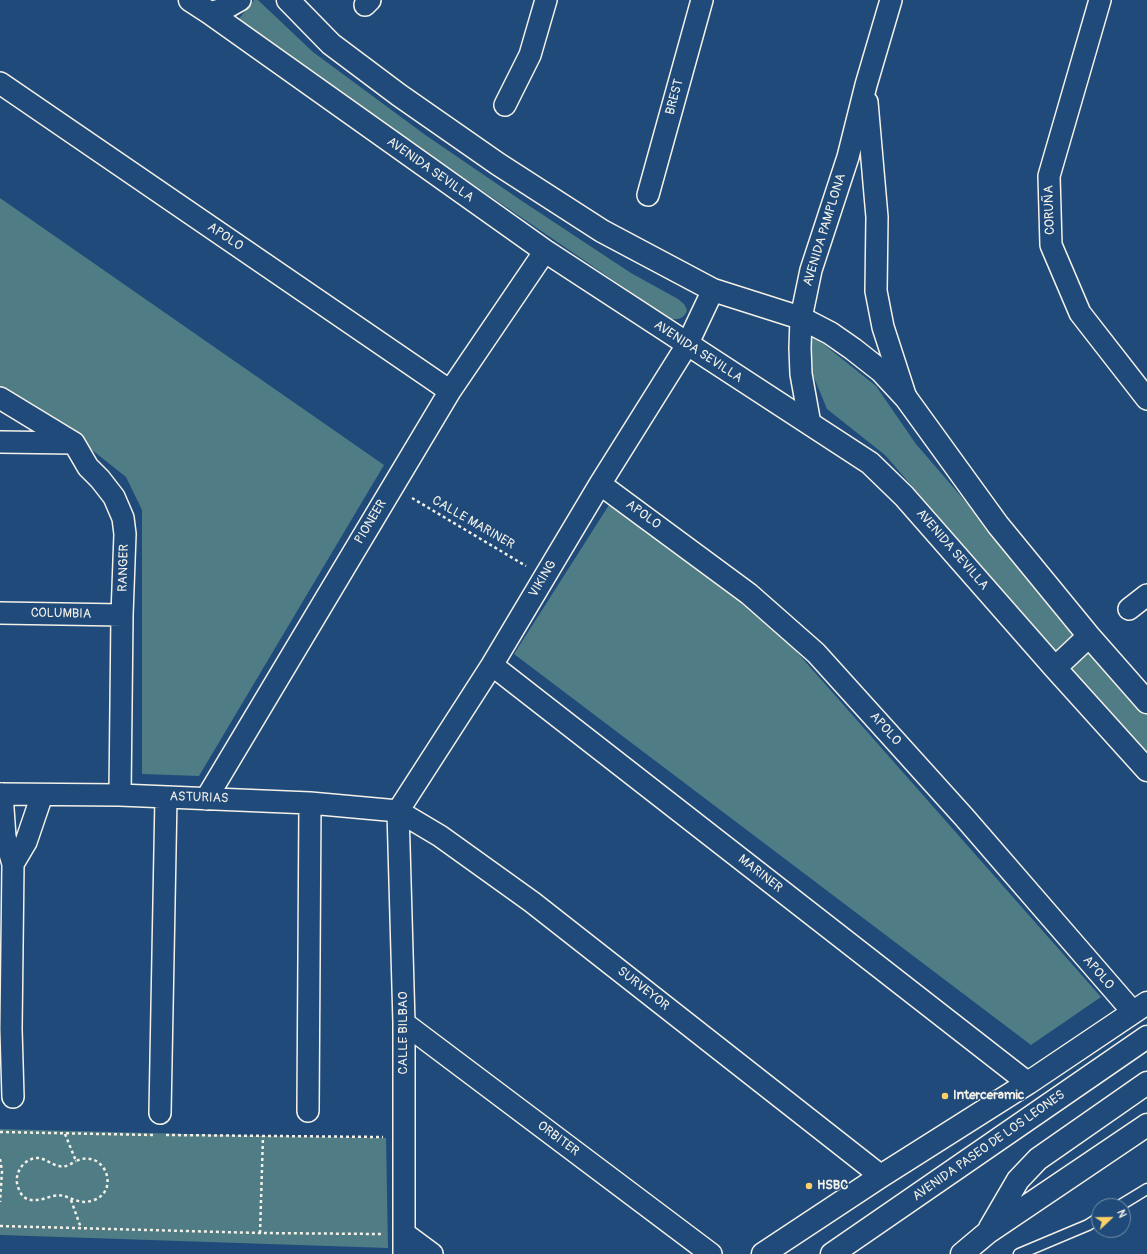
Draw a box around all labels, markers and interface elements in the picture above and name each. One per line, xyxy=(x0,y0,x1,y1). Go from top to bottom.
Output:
street label: BREST xyxy=(663,77,687,117)
street label: AVENIDA SEVILLA xyxy=(384,134,476,206)
street label: AVENIDA PAMPLONA xyxy=(800,172,850,288)
street label: CORUÑA xyxy=(1041,185,1059,235)
street label: APOLO xyxy=(204,220,246,254)
street label: AVENIDA SEVILLA xyxy=(651,318,745,386)
street label: CALLE MARINER xyxy=(429,493,517,553)
street label: PIONEER xyxy=(352,497,390,547)
street label: APOLO xyxy=(622,497,664,533)
street label: AVENIDA SEVILLA xyxy=(913,506,991,594)
street label: RANGER xyxy=(115,544,133,592)
street label: VIKING xyxy=(526,558,560,600)
street label: COLUMBIA xyxy=(31,606,91,622)
street label: APOLO xyxy=(866,709,904,749)
street label: ASTURIAS xyxy=(169,789,229,807)
street label: MARINER xyxy=(735,852,785,896)
street label: APOLO xyxy=(1079,953,1117,993)
street label: SURVEYOR xyxy=(614,964,672,1014)
street label: CALLE BILBAO xyxy=(396,991,412,1075)
street label: AVENIDA PASEO DE LOS LEONES xyxy=(910,1087,1068,1205)
place label: Interceramic xyxy=(953,1088,1024,1104)
marker: Interceramic xyxy=(940,1091,950,1101)
street label: ORBITER xyxy=(534,1118,582,1160)
place label: HSBC xyxy=(817,1178,848,1194)
marker: HSBC xyxy=(804,1181,814,1191)
north arrow xyxy=(1091,1198,1131,1238)
text: N xyxy=(1114,1208,1129,1220)

